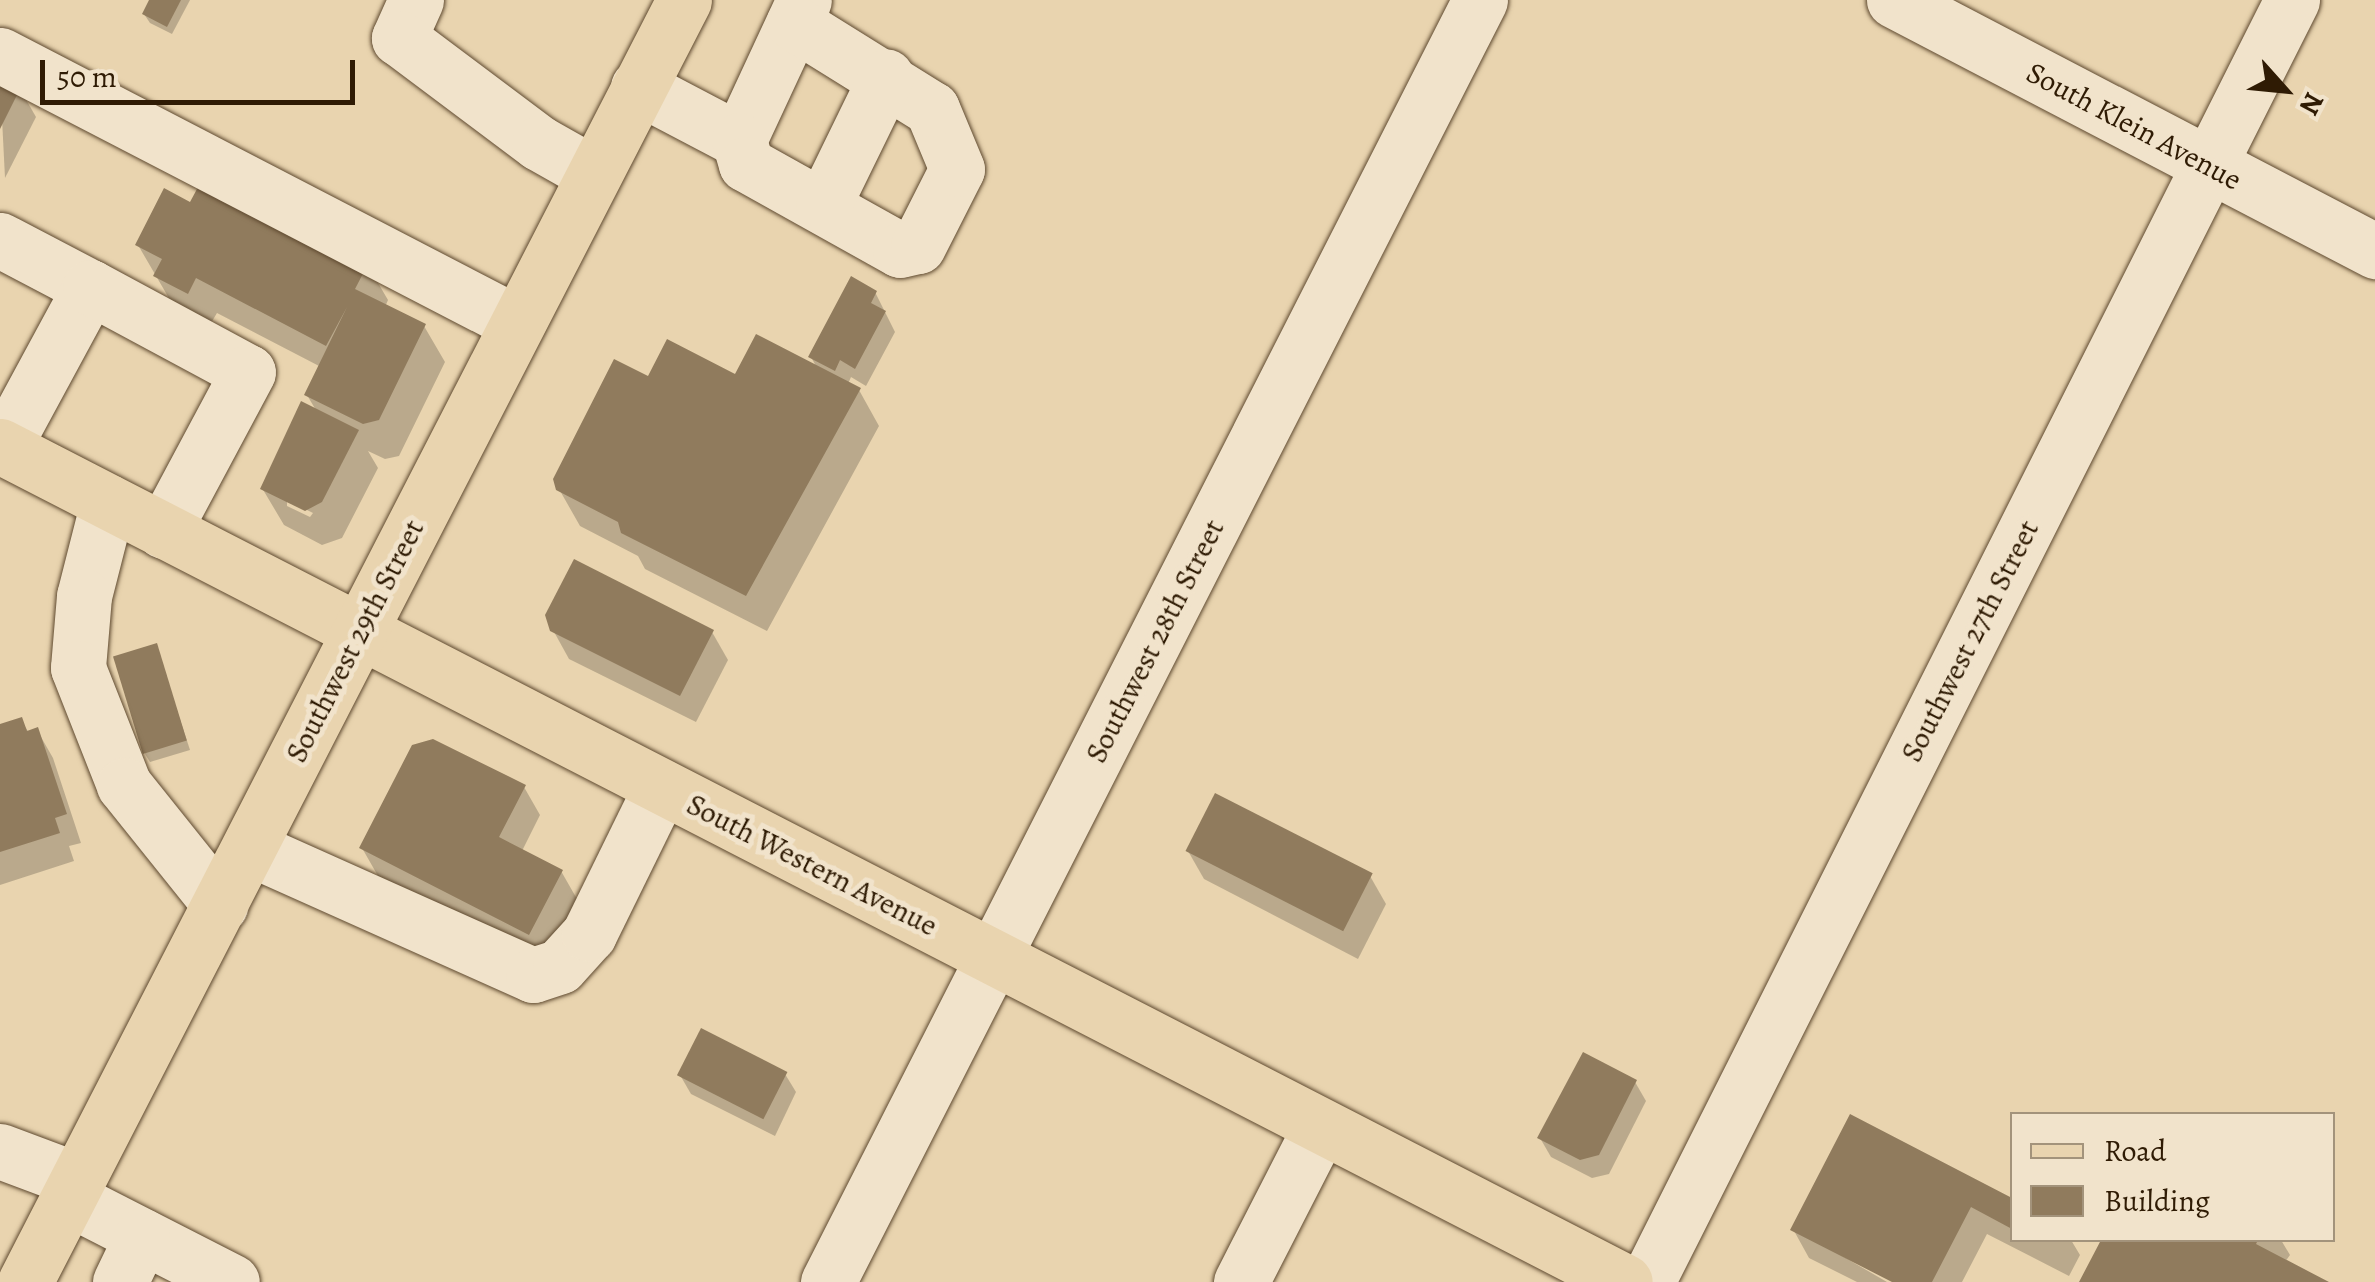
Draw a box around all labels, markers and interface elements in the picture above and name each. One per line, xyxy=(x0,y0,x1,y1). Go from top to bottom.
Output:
scale bar xyxy=(45,40,360,102)
north arrow xyxy=(2235,40,2335,140)
street label: South Klein Avenue xyxy=(2020,54,2248,198)
text: 50 m xyxy=(57,57,117,97)
text: N xyxy=(2290,86,2333,121)
street label: Southwest 28th Street xyxy=(1078,513,1232,769)
street label: Southwest 29th Street xyxy=(278,514,432,768)
street label: Southwest 27th Street xyxy=(1894,514,2046,768)
street label: South Western Avenue xyxy=(681,786,943,944)
legend xyxy=(2010,1112,2335,1242)
text: Road xyxy=(2104,1131,2166,1171)
text: Building xyxy=(2104,1181,2210,1221)

